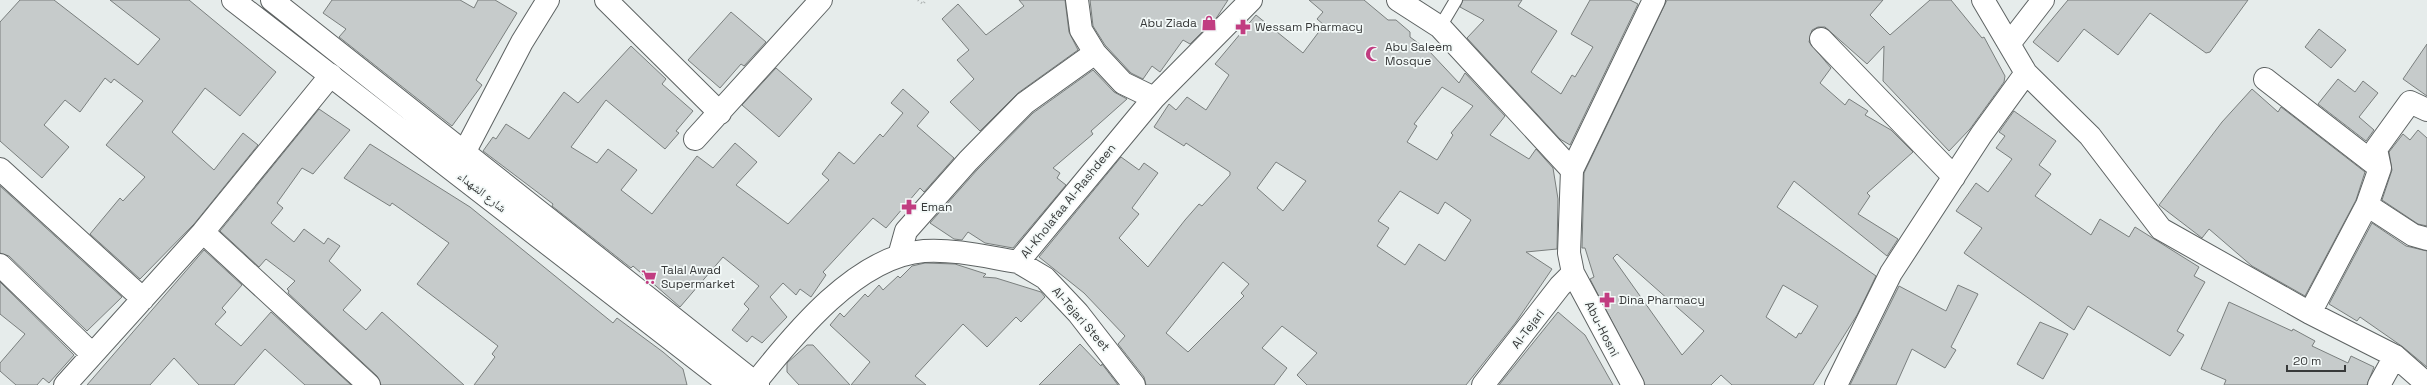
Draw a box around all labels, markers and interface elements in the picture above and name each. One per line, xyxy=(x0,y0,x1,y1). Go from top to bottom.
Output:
shop icon: Abu Ziada xyxy=(1200,14,1218,32)
place label: Abu Ziada xyxy=(1140,15,1197,31)
pharmacy icon: Wessam Pharmacy xyxy=(1234,18,1252,36)
place label: Wessam Pharmacy xyxy=(1255,19,1363,35)
place label: Abu Saleem Mosque xyxy=(1385,39,1452,69)
mosque icon: Abu Saleem Mosque xyxy=(1364,45,1382,63)
street label: Al-Kholafaa Al-Rashdeen xyxy=(1017,140,1119,262)
street label: شارع الشهداء xyxy=(454,168,510,216)
pharmacy icon: Eman xyxy=(900,198,918,216)
place label: Eman xyxy=(921,199,952,215)
place label: Talal Awad Supermarket xyxy=(661,262,735,292)
supermarket icon: Talal Awad Supermarket xyxy=(640,268,658,286)
street label: Al-Tejari Steet xyxy=(1049,283,1113,355)
pharmacy icon: Dina Pharmacy xyxy=(1598,291,1616,309)
place label: Dina Pharmacy xyxy=(1619,292,1705,308)
street label: Abu-Hosni xyxy=(1581,299,1623,359)
street label: Al-Tejari xyxy=(1508,306,1548,352)
scale bar xyxy=(2287,347,2345,373)
text: 20 m xyxy=(2293,353,2321,369)

